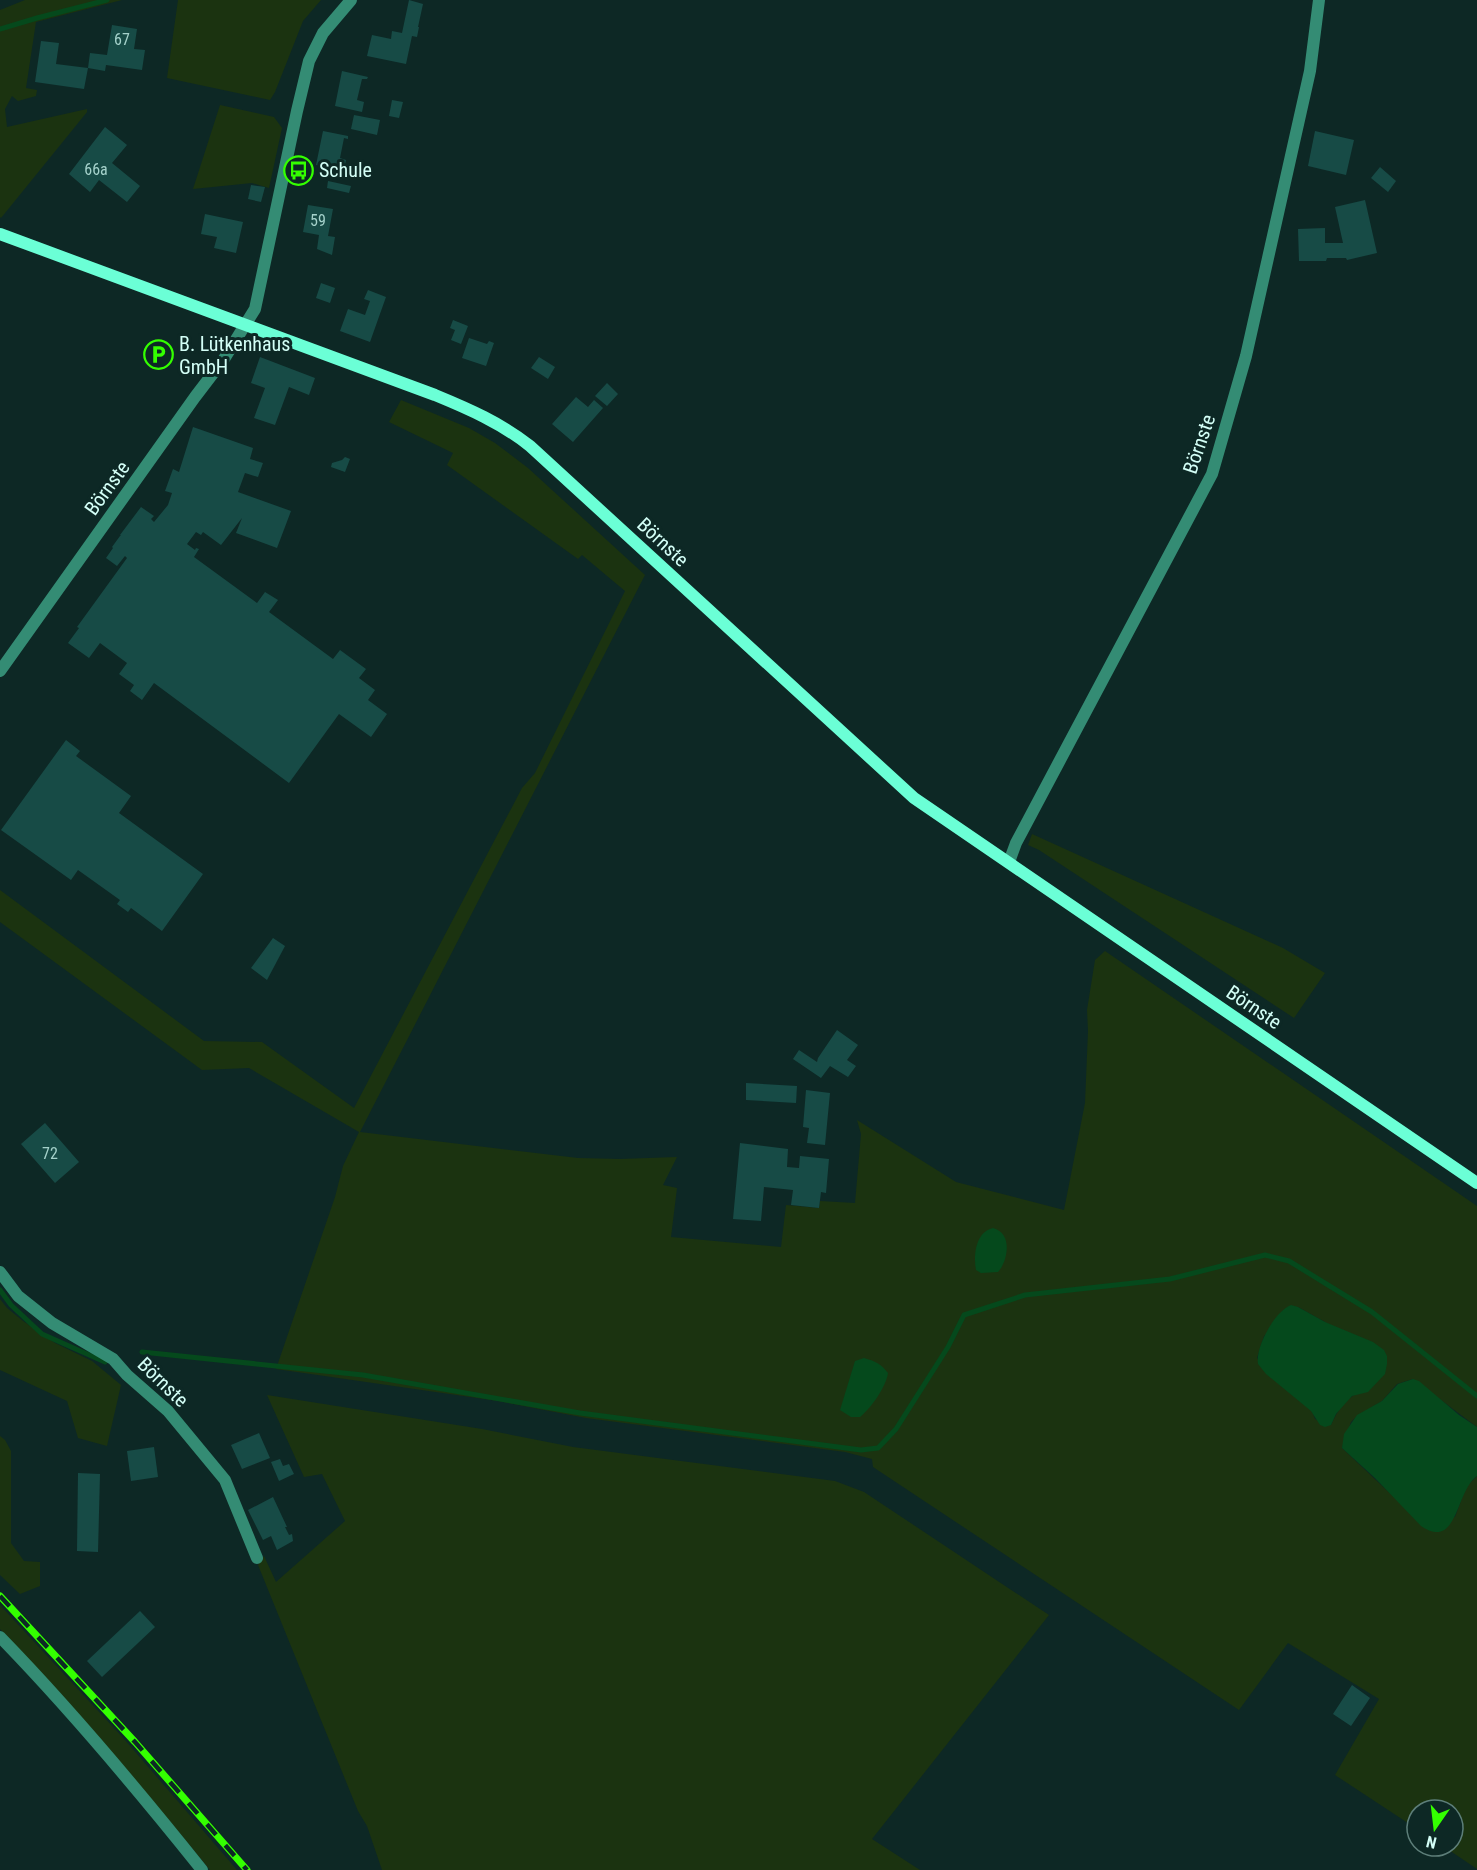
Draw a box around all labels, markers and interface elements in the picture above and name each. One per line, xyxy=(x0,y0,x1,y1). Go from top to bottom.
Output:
house number: 67 xyxy=(114,30,130,49)
bus stop icon: Schule xyxy=(282,154,314,186)
place label: Schule xyxy=(319,158,372,182)
house number: 66a xyxy=(84,160,108,179)
house number: 59 xyxy=(310,211,326,230)
place label: B. Lütkenhaus GmbH xyxy=(179,332,290,379)
parking icon: B. Lütkenhaus GmbH xyxy=(142,339,174,371)
street label: Börnste xyxy=(1178,411,1220,477)
street label: Börnste xyxy=(79,456,135,520)
street label: Börnste xyxy=(632,512,694,572)
street label: Börnste xyxy=(1222,980,1286,1034)
house number: 72 xyxy=(42,1144,58,1163)
street label: Börnste xyxy=(133,1352,193,1412)
north arrow xyxy=(1405,1798,1465,1858)
text: N xyxy=(1424,1832,1439,1852)

